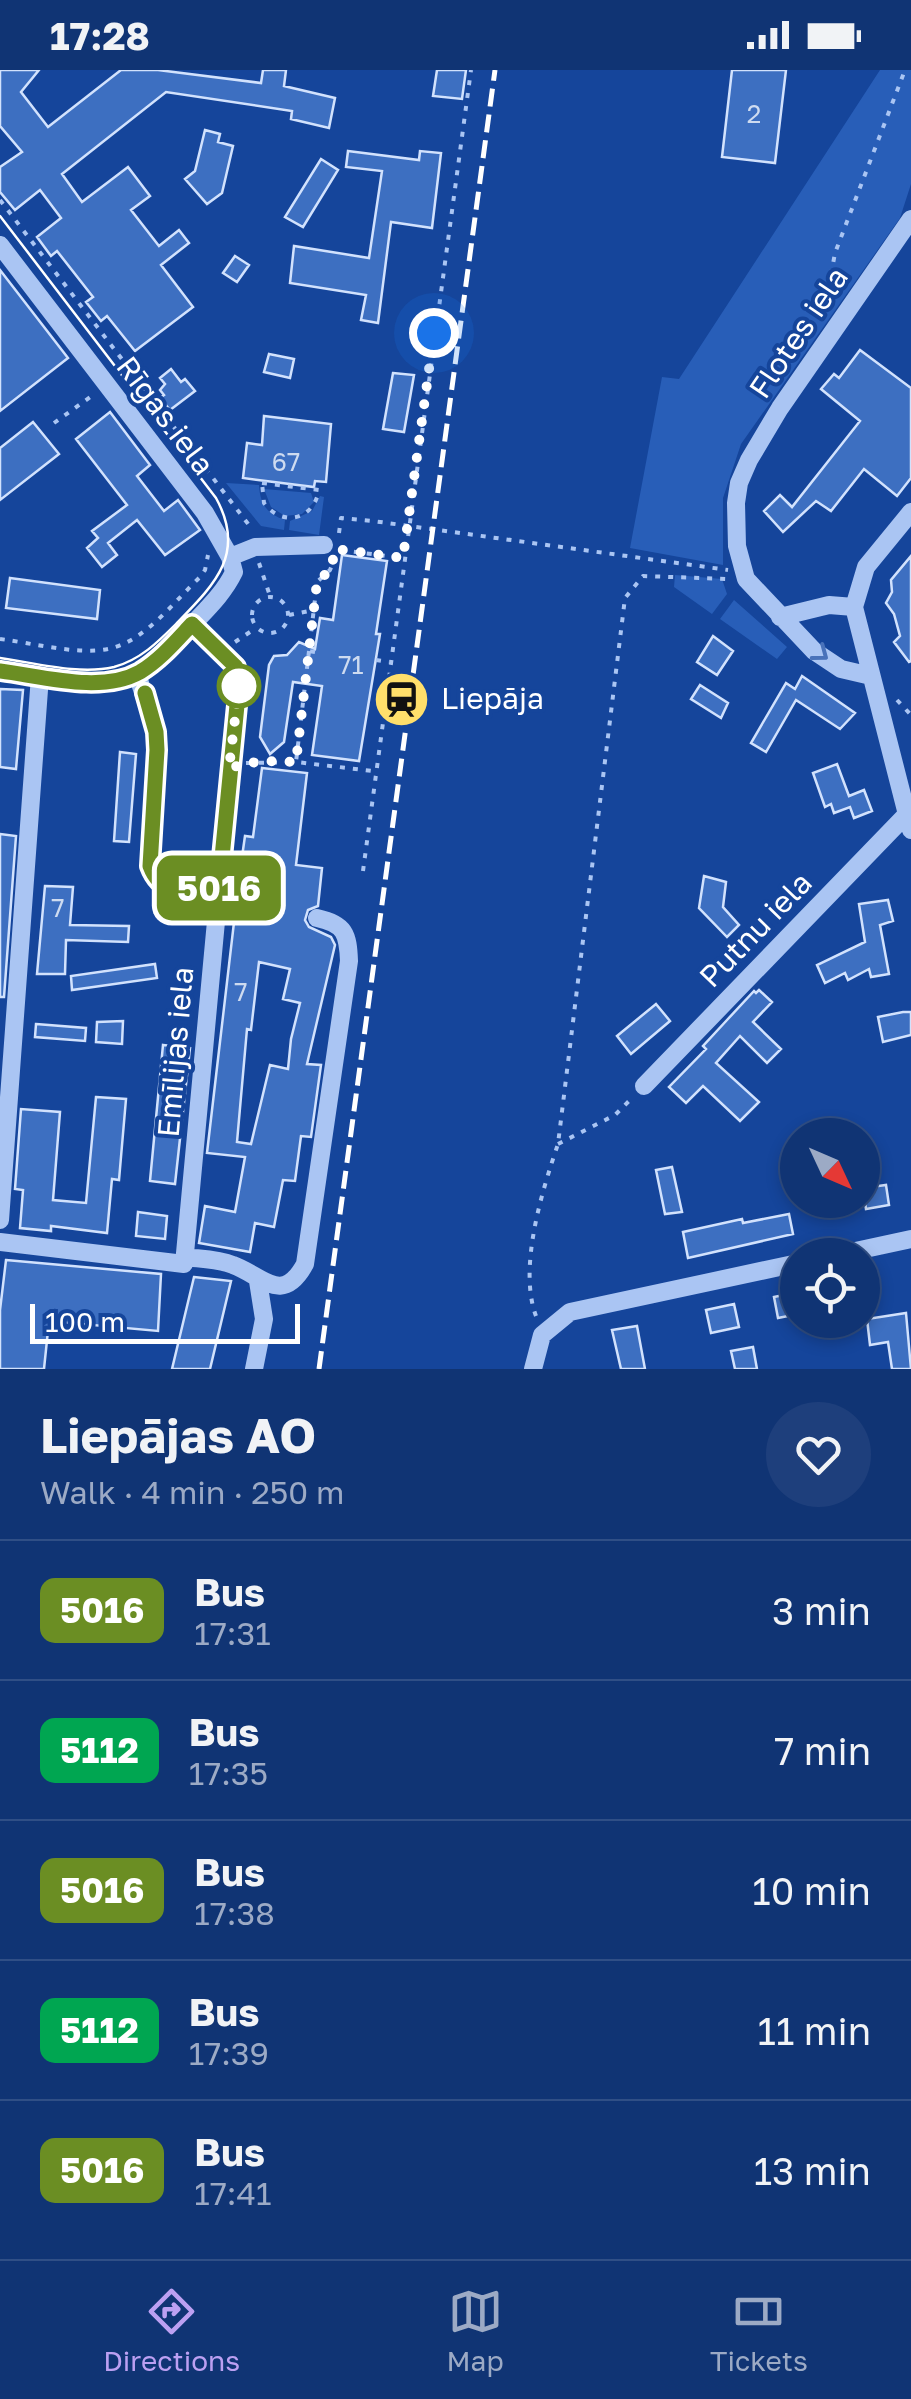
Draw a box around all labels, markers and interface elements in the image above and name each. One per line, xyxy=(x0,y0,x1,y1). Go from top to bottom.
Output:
text: 17:28 xyxy=(50,13,150,58)
house number: 2 xyxy=(747,98,761,129)
street label: Flotes iela xyxy=(741,260,855,405)
your location xyxy=(409,308,459,358)
street label: Rīgas iela xyxy=(110,349,222,482)
house number: 67 xyxy=(272,446,300,477)
one-way arrow xyxy=(810,643,828,660)
house number: 71 xyxy=(338,649,364,680)
unlabelled marker xyxy=(218,665,260,707)
station icon: Liepāja xyxy=(372,669,432,729)
place label: Liepāja xyxy=(441,680,544,716)
line badge: 5016 xyxy=(149,856,289,920)
street label: Putnu iela xyxy=(692,864,819,994)
text: 5016 xyxy=(177,867,261,909)
house number: 7 xyxy=(51,892,65,923)
street label: Emīlijas iela xyxy=(150,965,200,1139)
house number: 7 xyxy=(234,976,248,1007)
north arrow xyxy=(780,1118,880,1218)
map controls xyxy=(780,1118,880,1338)
button: locate xyxy=(780,1238,880,1338)
scale bar xyxy=(30,1299,300,1344)
text: 100 m xyxy=(45,1305,125,1338)
button: heart xyxy=(766,1402,871,1507)
text: Liepājas AO xyxy=(40,1406,316,1464)
text: Walk · 4 min · 250 m xyxy=(40,1473,344,1511)
text: Bus xyxy=(194,1569,265,1614)
text: 3 min xyxy=(772,1588,871,1633)
text: 5016 xyxy=(60,1589,144,1631)
text: 17:31 xyxy=(194,1614,271,1652)
text: Bus xyxy=(189,1709,259,1754)
text: 7 min xyxy=(774,1728,871,1773)
text: 5112 xyxy=(60,1729,139,1771)
text: 17:35 xyxy=(189,1754,268,1792)
text: Bus xyxy=(194,1849,265,1894)
text: 10 min xyxy=(752,1868,871,1913)
text: 5016 xyxy=(60,1869,144,1911)
text: 17:38 xyxy=(194,1894,275,1932)
text: Bus xyxy=(189,1989,259,2034)
text: 11 min xyxy=(757,2008,871,2053)
text: 5112 xyxy=(60,2009,139,2051)
text: 17:39 xyxy=(189,2034,269,2072)
text: Bus xyxy=(194,2129,265,2174)
text: 13 min xyxy=(754,2148,871,2193)
text: 5016 xyxy=(60,2149,144,2191)
text: 17:41 xyxy=(194,2174,271,2212)
tab: Directions xyxy=(103,2284,240,2377)
tab: Map xyxy=(446,2284,504,2377)
tab: Tickets xyxy=(710,2284,808,2377)

